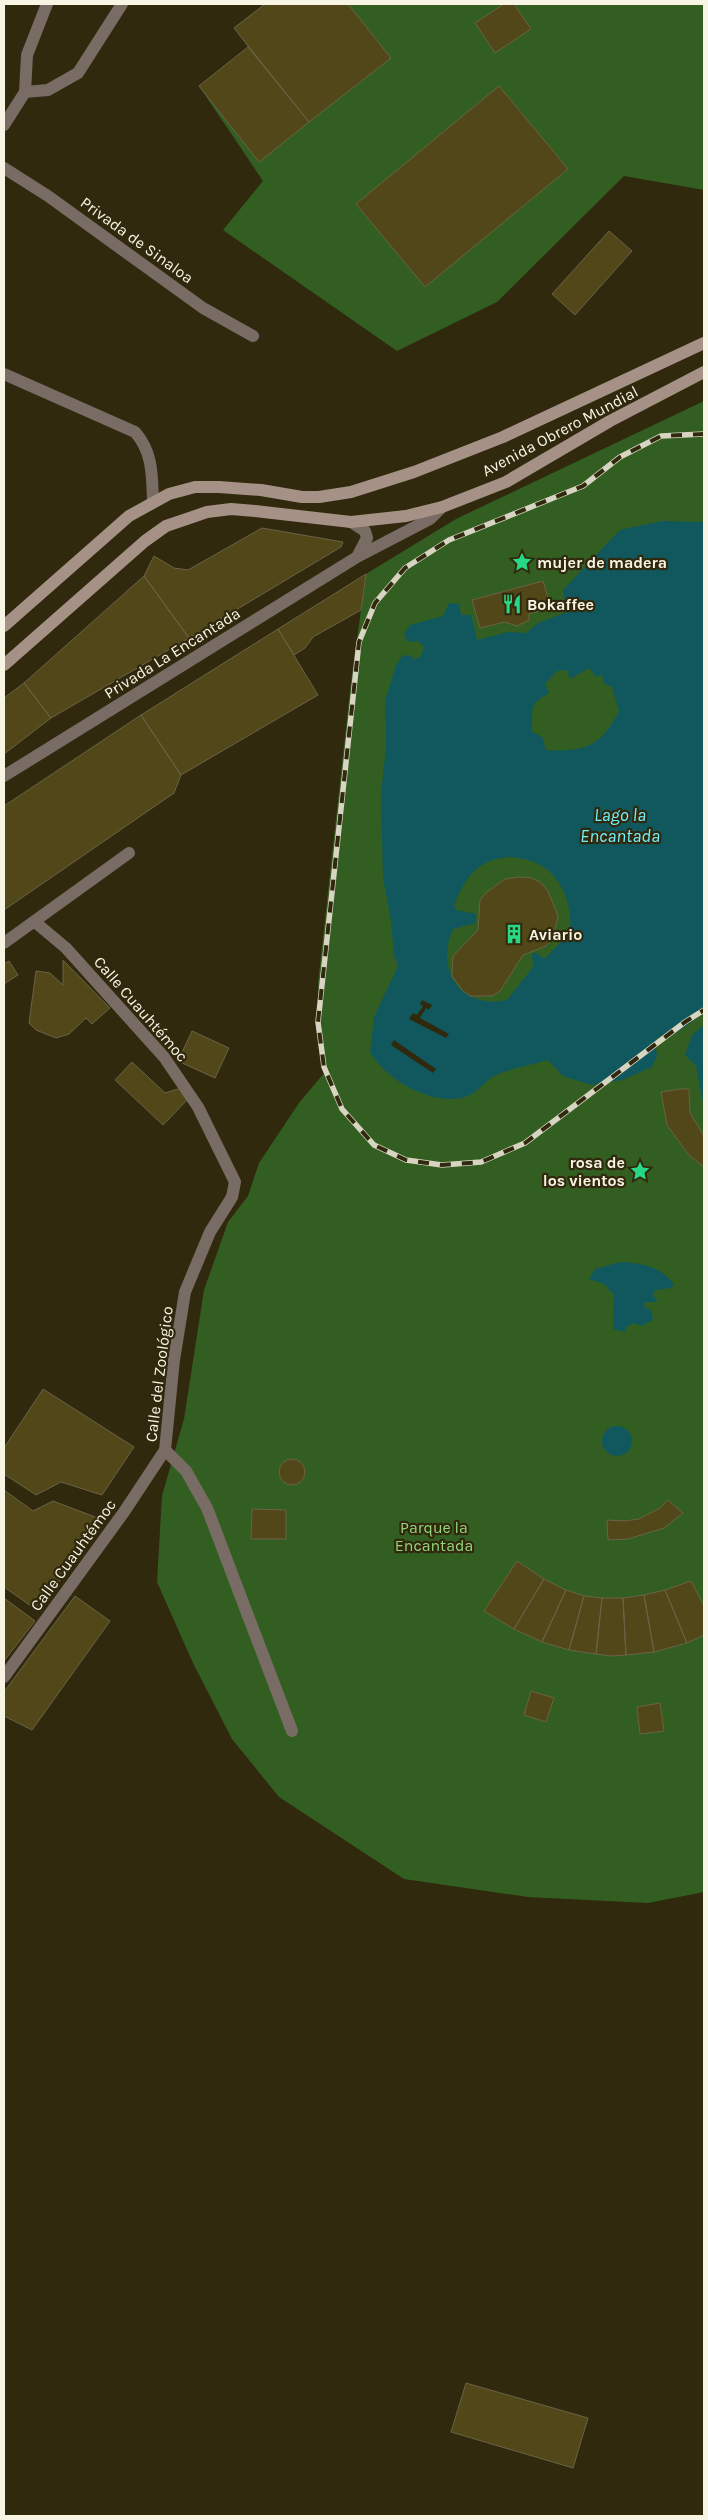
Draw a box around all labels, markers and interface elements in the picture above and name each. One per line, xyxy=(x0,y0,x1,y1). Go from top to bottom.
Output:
street label: Privada de Sinaloa xyxy=(77,193,197,287)
street label: Avenida Obrero Mundial xyxy=(479,382,641,480)
place icon: mujer de madera xyxy=(511,551,533,573)
place label: mujer de madera xyxy=(537,553,667,572)
restaurant icon: Bokaffee xyxy=(501,593,523,615)
place label: Bokaffee xyxy=(527,595,594,614)
street label: Privada La Encantada xyxy=(100,603,244,703)
water label: Lago la Encantada xyxy=(580,804,660,847)
building icon: Aviario xyxy=(503,923,525,945)
place label: Aviario xyxy=(529,925,582,944)
street label: Calle Cuauhtémoc xyxy=(90,952,192,1066)
place label: rosa de los vientos xyxy=(543,1153,625,1190)
place icon: rosa de los vientos xyxy=(629,1160,651,1182)
street label: Calle del Zoológico xyxy=(141,1305,177,1443)
street label: Calle Cuauhtémoc xyxy=(26,1495,120,1615)
park label: Parque la Encantada xyxy=(395,1518,473,1555)

